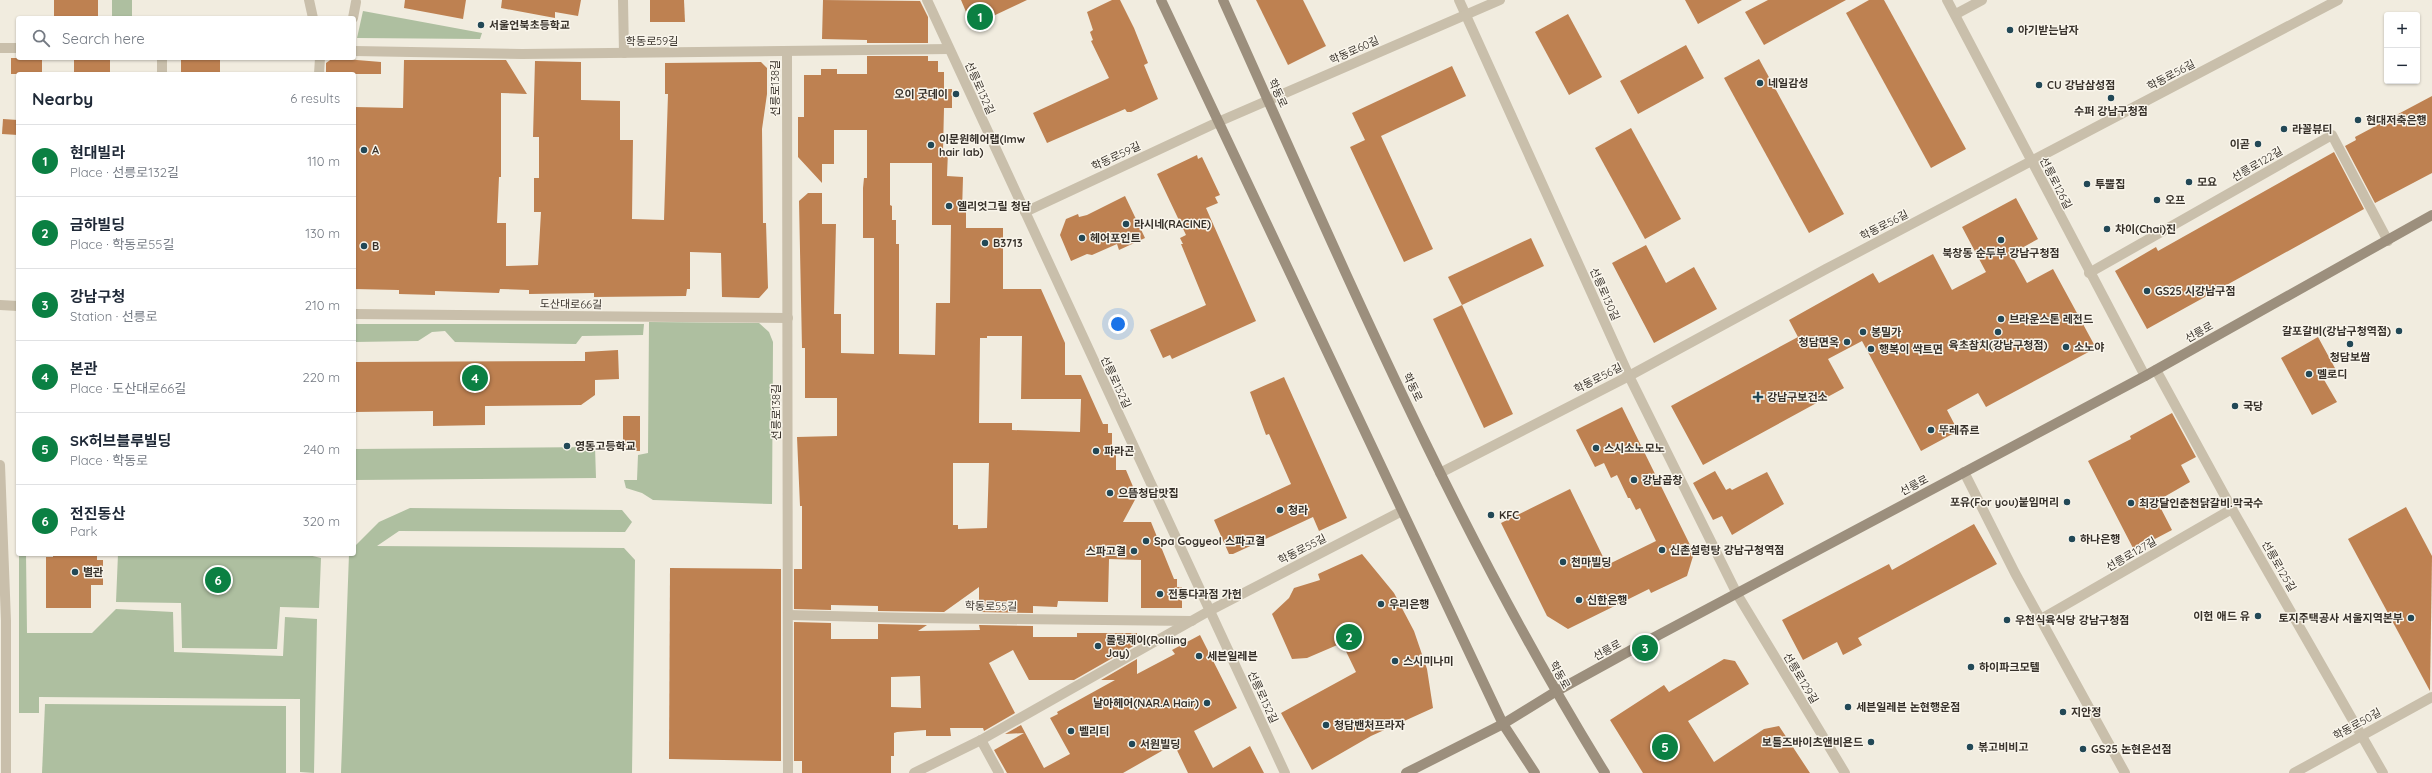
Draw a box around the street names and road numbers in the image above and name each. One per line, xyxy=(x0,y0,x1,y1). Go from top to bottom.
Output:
street label: 학동로60길 xyxy=(1327,33,1381,67)
street label: 학동로59길 xyxy=(626,34,678,48)
street label: 학동로56길 xyxy=(2145,57,2197,93)
street label: 선릉로132길 xyxy=(962,59,998,117)
street label: 선릉로138길 xyxy=(768,60,782,116)
street label: 학동로 xyxy=(1265,76,1291,110)
street label: 학동로59길 xyxy=(1089,139,1143,173)
street label: 선릉로122길 xyxy=(2229,144,2285,184)
street label: 선릉로126길 xyxy=(2037,155,2075,211)
street label: 학동로56길 xyxy=(1857,207,1911,243)
street label: 선릉로130길 xyxy=(1587,265,1623,323)
street label: 도산대로66길 xyxy=(540,296,602,312)
street label: 선릉로 xyxy=(2182,319,2216,345)
street label: 선릉로132길 xyxy=(1098,353,1134,411)
street label: 학동로56길 xyxy=(1571,360,1625,396)
street label: 학동로 xyxy=(1400,370,1426,404)
street label: 선릉로138길 xyxy=(769,384,783,440)
street label: 선릉로 xyxy=(1897,472,1931,498)
street label: 학동로55길 xyxy=(1275,531,1329,567)
street label: 선릉로127길 xyxy=(2103,534,2159,574)
street label: 선릉로125길 xyxy=(2259,538,2299,594)
street label: 학동로55길 xyxy=(965,599,1017,613)
street label: 선릉로 xyxy=(1590,637,1624,663)
street label: 선릉로129길 xyxy=(1780,650,1822,706)
street label: 학동로 xyxy=(1547,658,1573,692)
street label: 선릉로132길 xyxy=(1245,668,1281,726)
street label: 학동로50길 xyxy=(2330,705,2384,743)

